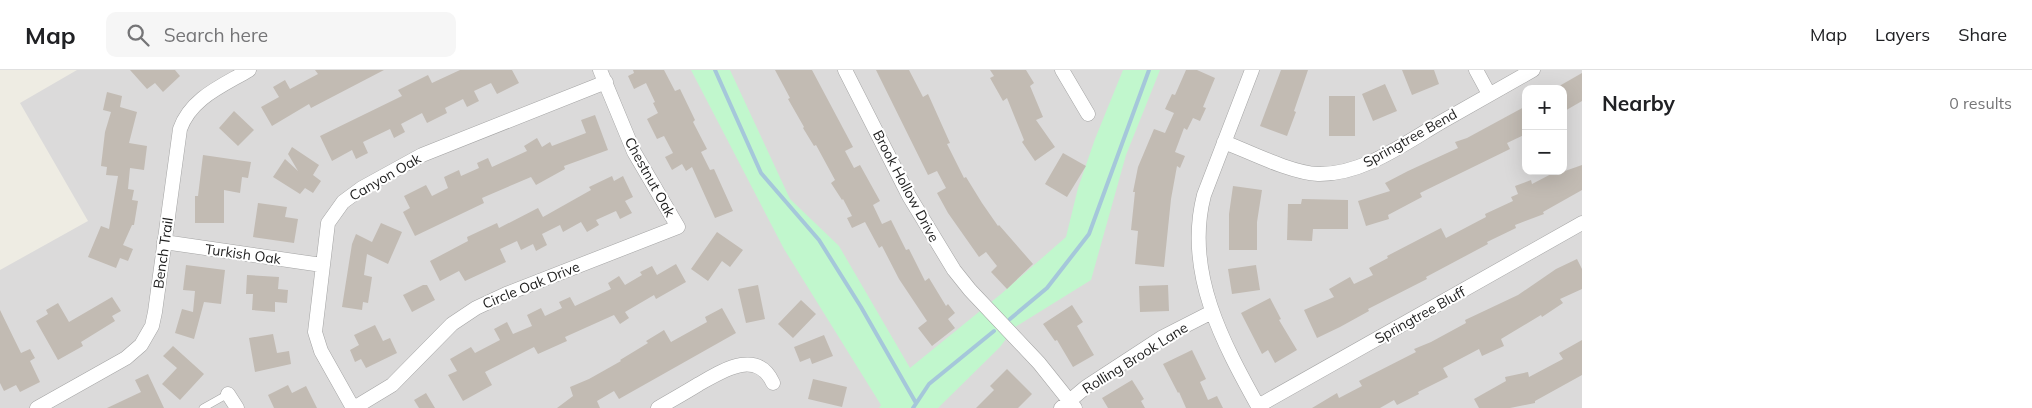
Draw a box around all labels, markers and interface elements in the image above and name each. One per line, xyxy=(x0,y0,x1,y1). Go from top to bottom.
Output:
search box xyxy=(106,12,456,57)
text: Map xyxy=(25,20,76,50)
icon: search xyxy=(124,21,152,49)
text: Search here xyxy=(164,23,268,47)
text: Map xyxy=(1810,23,1847,46)
text: Layers xyxy=(1875,23,1930,46)
text: Share xyxy=(1958,23,2007,46)
map controls xyxy=(1522,85,1567,175)
button: + xyxy=(1522,85,1567,130)
text: Nearby xyxy=(1602,90,1675,116)
text: 0 results xyxy=(1949,93,2012,113)
street label: Springtree Bend xyxy=(1360,105,1460,171)
street label: Brook Hollow Drive xyxy=(869,127,943,245)
button: − xyxy=(1522,130,1567,175)
street label: Chestnut Oak xyxy=(621,134,680,221)
street label: Canyon Oak xyxy=(346,149,425,205)
street label: Bench Trail xyxy=(149,216,177,290)
street label: Turkish Oak xyxy=(204,240,283,268)
street label: Circle Oak Drive xyxy=(480,257,582,313)
street label: Springtree Bluff xyxy=(1371,282,1469,347)
street label: Rolling Brook Lane xyxy=(1079,318,1191,398)

